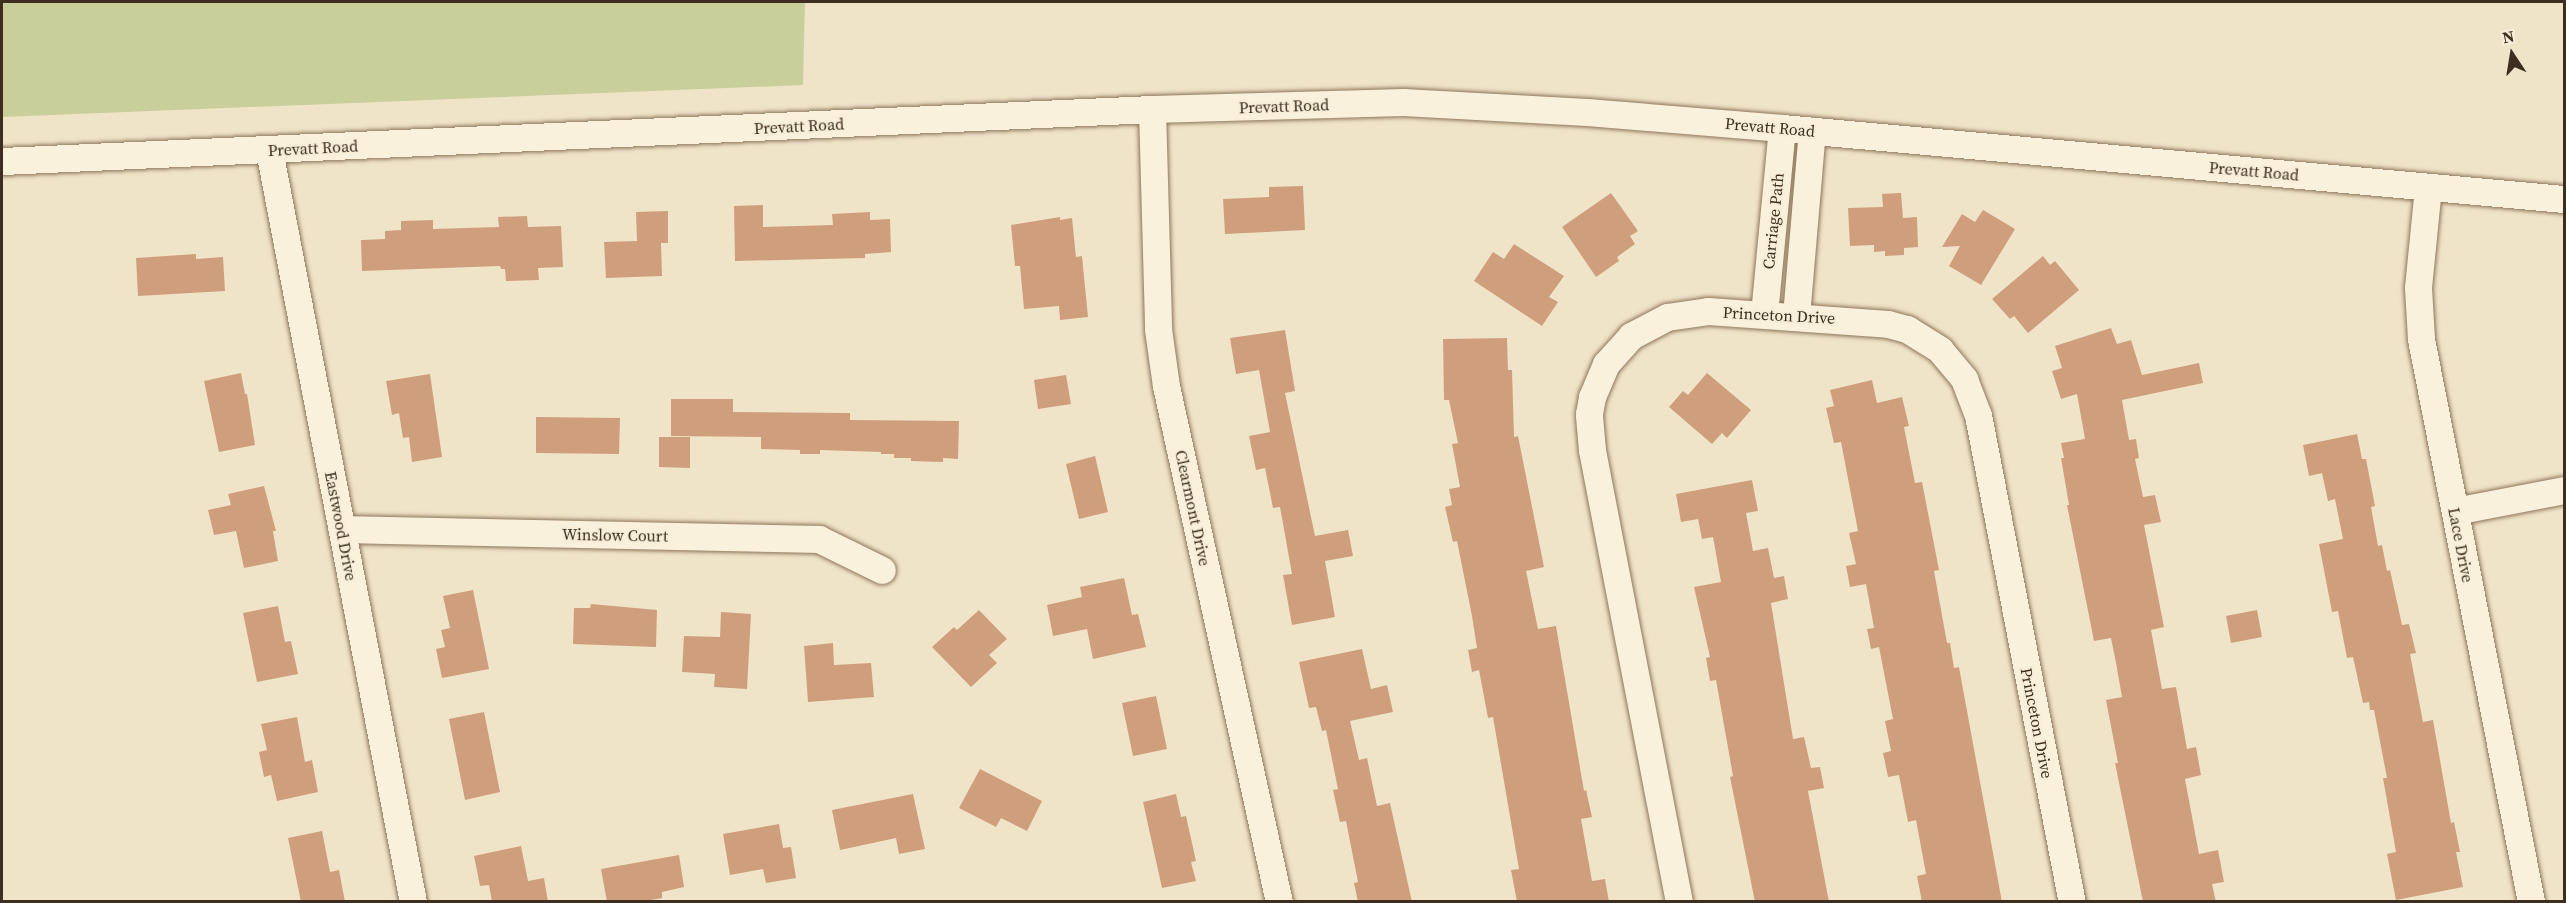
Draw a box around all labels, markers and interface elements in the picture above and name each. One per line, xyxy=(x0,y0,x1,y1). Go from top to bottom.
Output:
north arrow xyxy=(2482,24,2542,84)
text: N xyxy=(2500,24,2516,48)
street label: Prevatt Road xyxy=(1239,95,1329,117)
street label: Prevatt Road xyxy=(1724,113,1816,141)
street label: Prevatt Road xyxy=(753,114,845,138)
street label: Prevatt Road xyxy=(267,136,359,160)
street label: Prevatt Road xyxy=(2208,157,2300,185)
street label: Carriage Path xyxy=(1758,172,1788,270)
street label: Princeton Drive xyxy=(1722,302,1836,328)
street label: Clearmont Drive xyxy=(1171,448,1215,568)
street label: Eastwood Drive xyxy=(321,470,361,582)
street label: Lace Drive xyxy=(2444,506,2478,584)
street label: Winslow Court xyxy=(562,524,668,546)
street label: Princeton Drive xyxy=(2017,666,2057,780)

